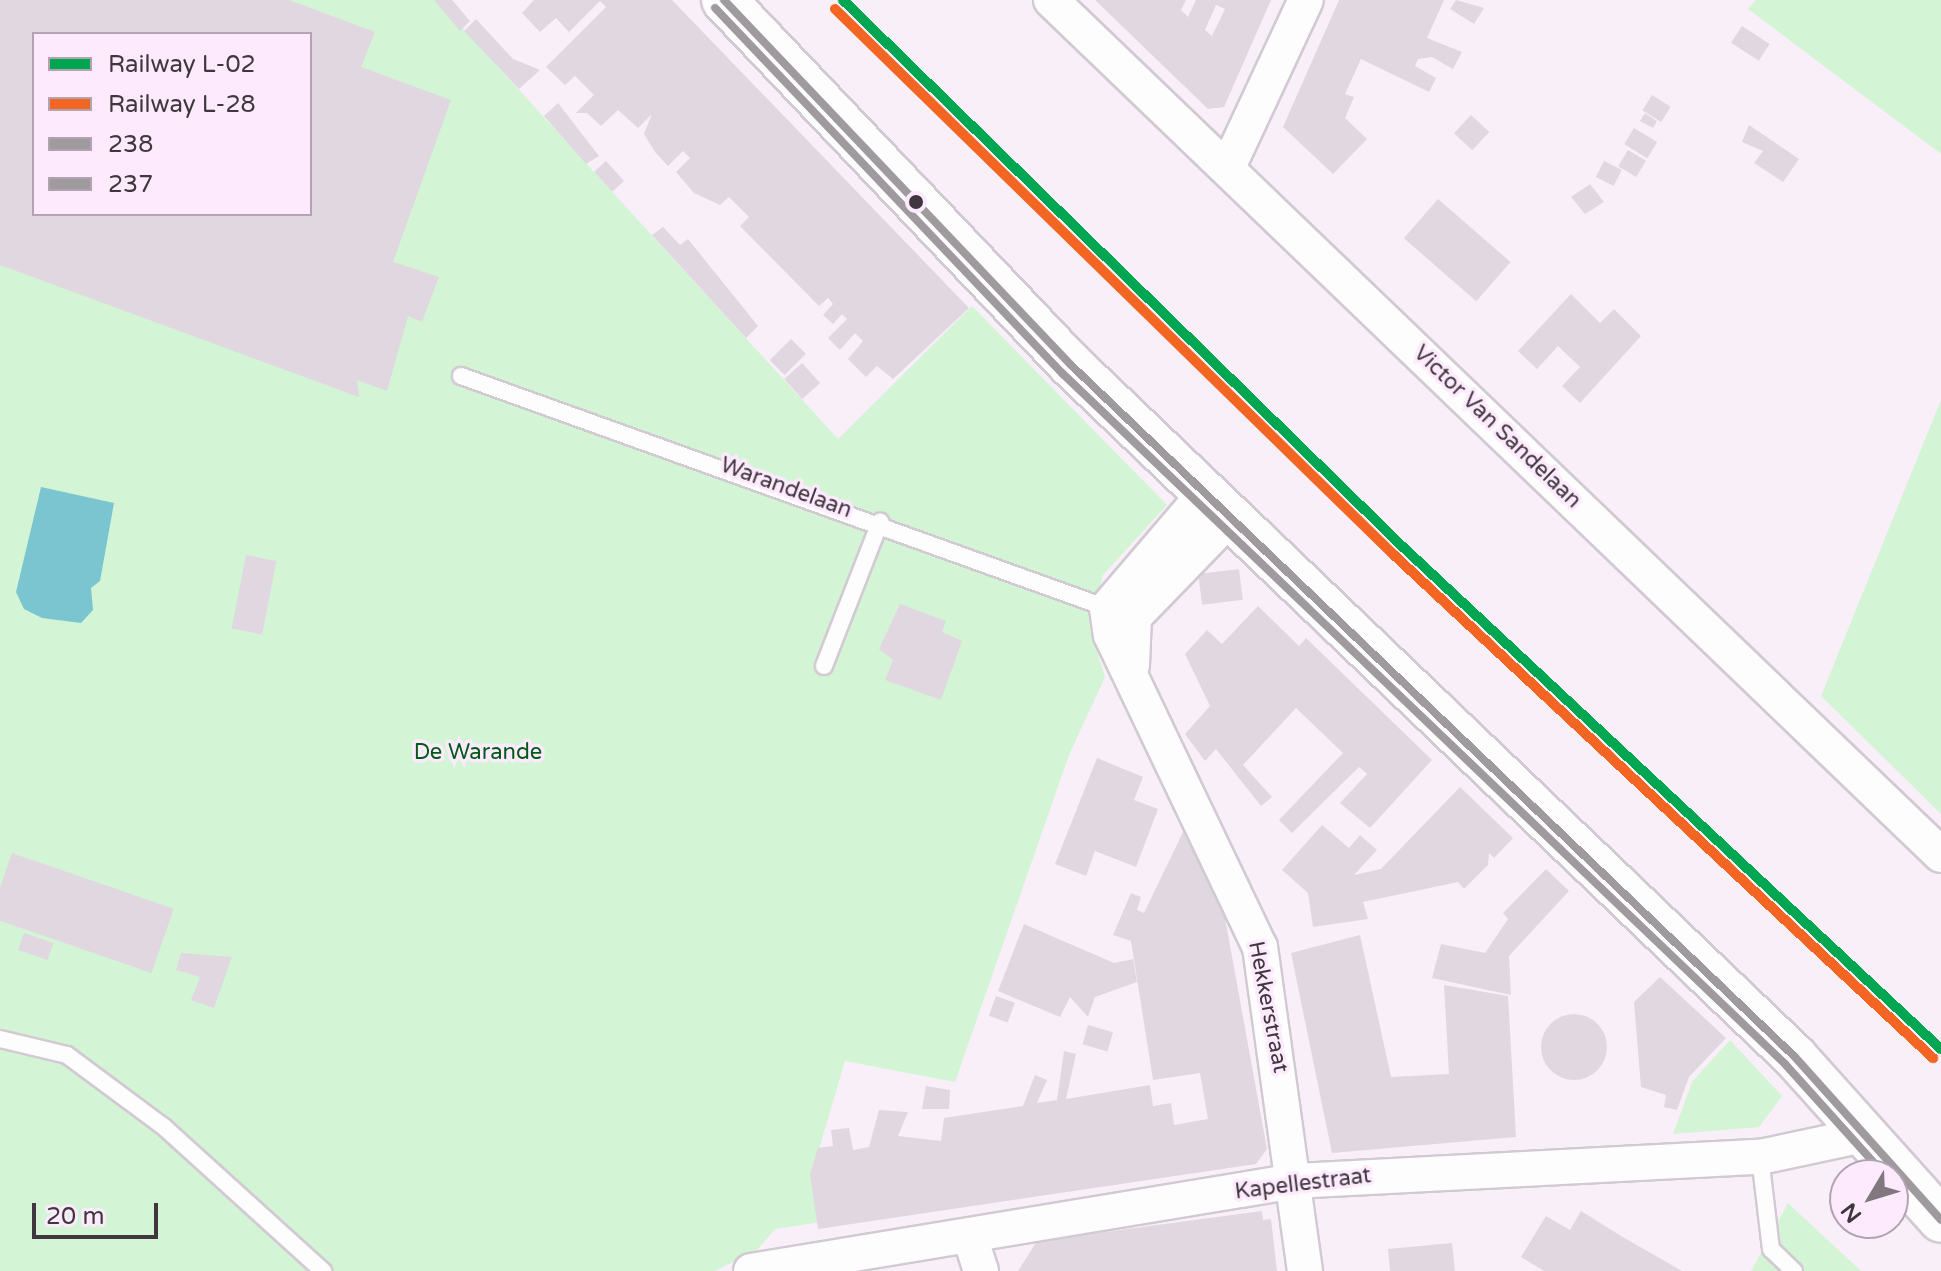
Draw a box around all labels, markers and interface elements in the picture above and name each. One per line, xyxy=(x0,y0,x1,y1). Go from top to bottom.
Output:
legend xyxy=(32,32,312,216)
text: Railway L-02 xyxy=(108,50,256,79)
text: Railway L-28 xyxy=(108,90,256,119)
text: 238 xyxy=(108,130,153,159)
text: 237 xyxy=(108,170,153,199)
unlabelled marker xyxy=(908,194,924,210)
street label: Victor Van Sandelaan xyxy=(1408,340,1586,514)
street label: Warandelaan xyxy=(717,452,855,524)
park label: De Warande xyxy=(414,740,542,766)
street label: Hekkerstraat xyxy=(1242,939,1294,1075)
north arrow xyxy=(1829,1159,1909,1239)
street label: Kapellestraat xyxy=(1233,1163,1373,1205)
scale bar xyxy=(36,1187,162,1237)
text: N xyxy=(1836,1198,1867,1228)
text: 20 m xyxy=(46,1202,104,1231)

